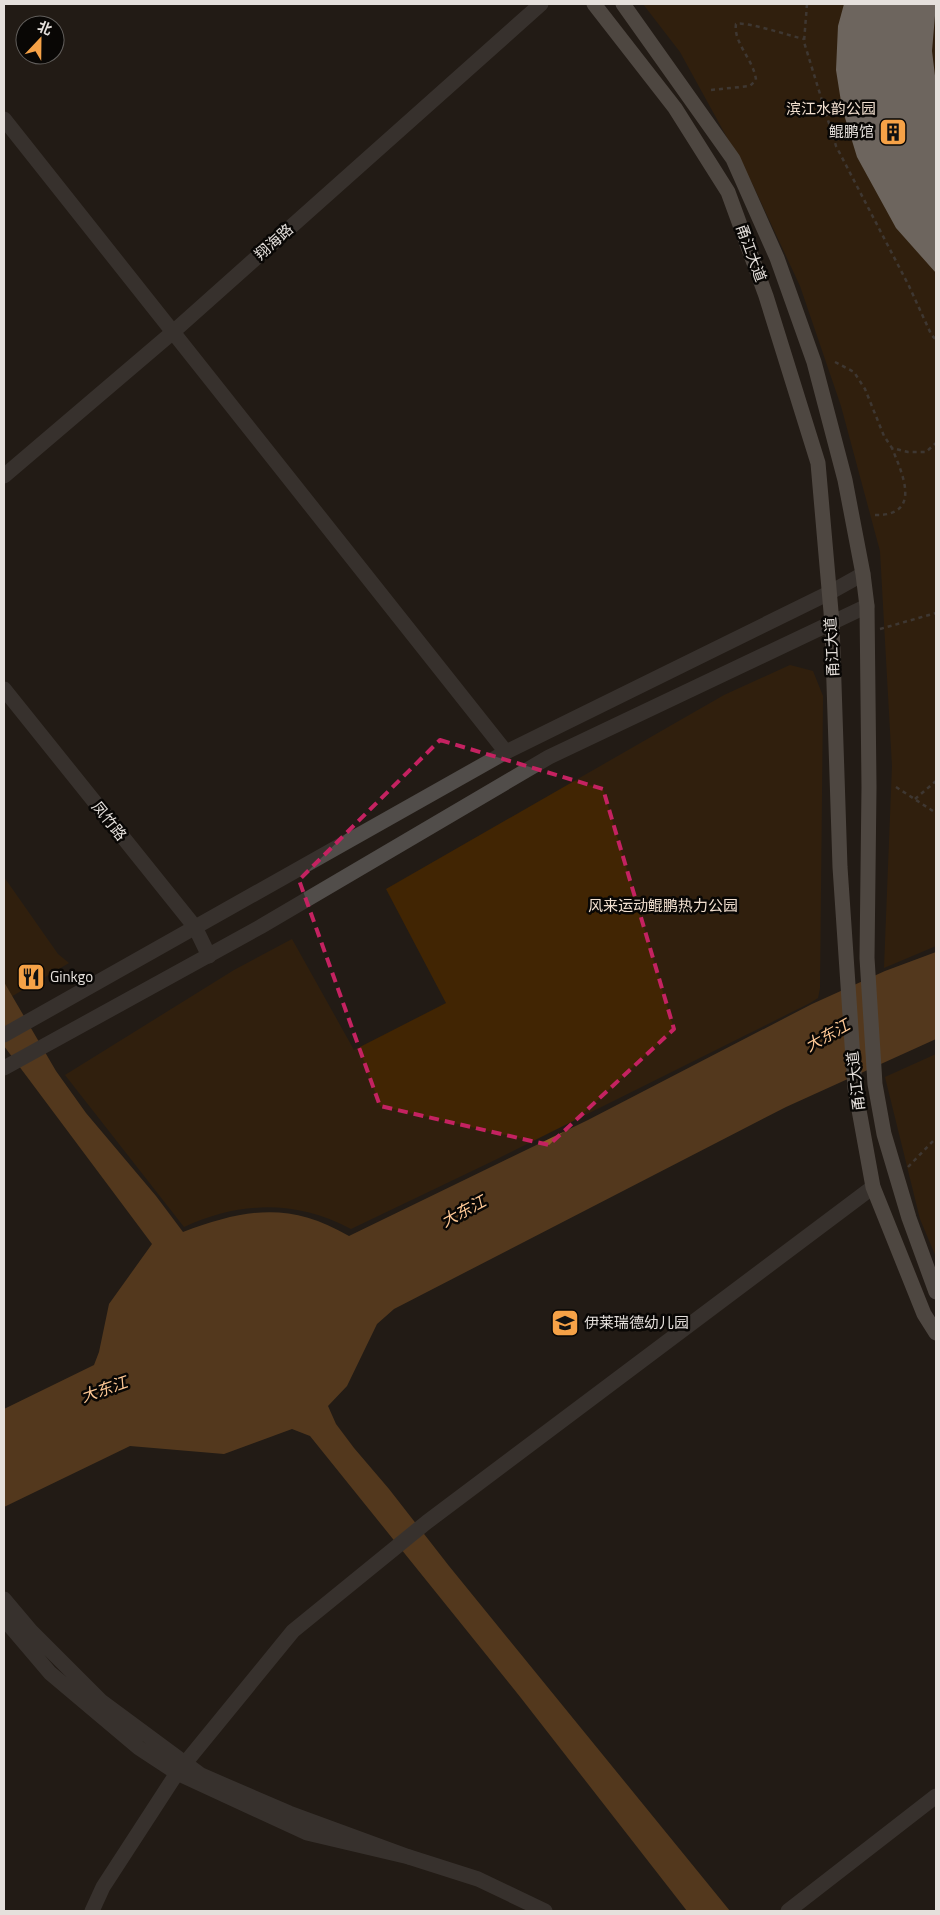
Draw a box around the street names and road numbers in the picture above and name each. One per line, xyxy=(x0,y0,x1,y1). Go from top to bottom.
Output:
street label: 翔海路 xyxy=(249,218,298,265)
street label: 甬江大道 xyxy=(730,221,773,285)
street label: 甬江大道 xyxy=(818,616,845,678)
street label: 凤竹路 xyxy=(86,796,132,845)
street label: 甬江大道 xyxy=(840,1050,871,1112)

